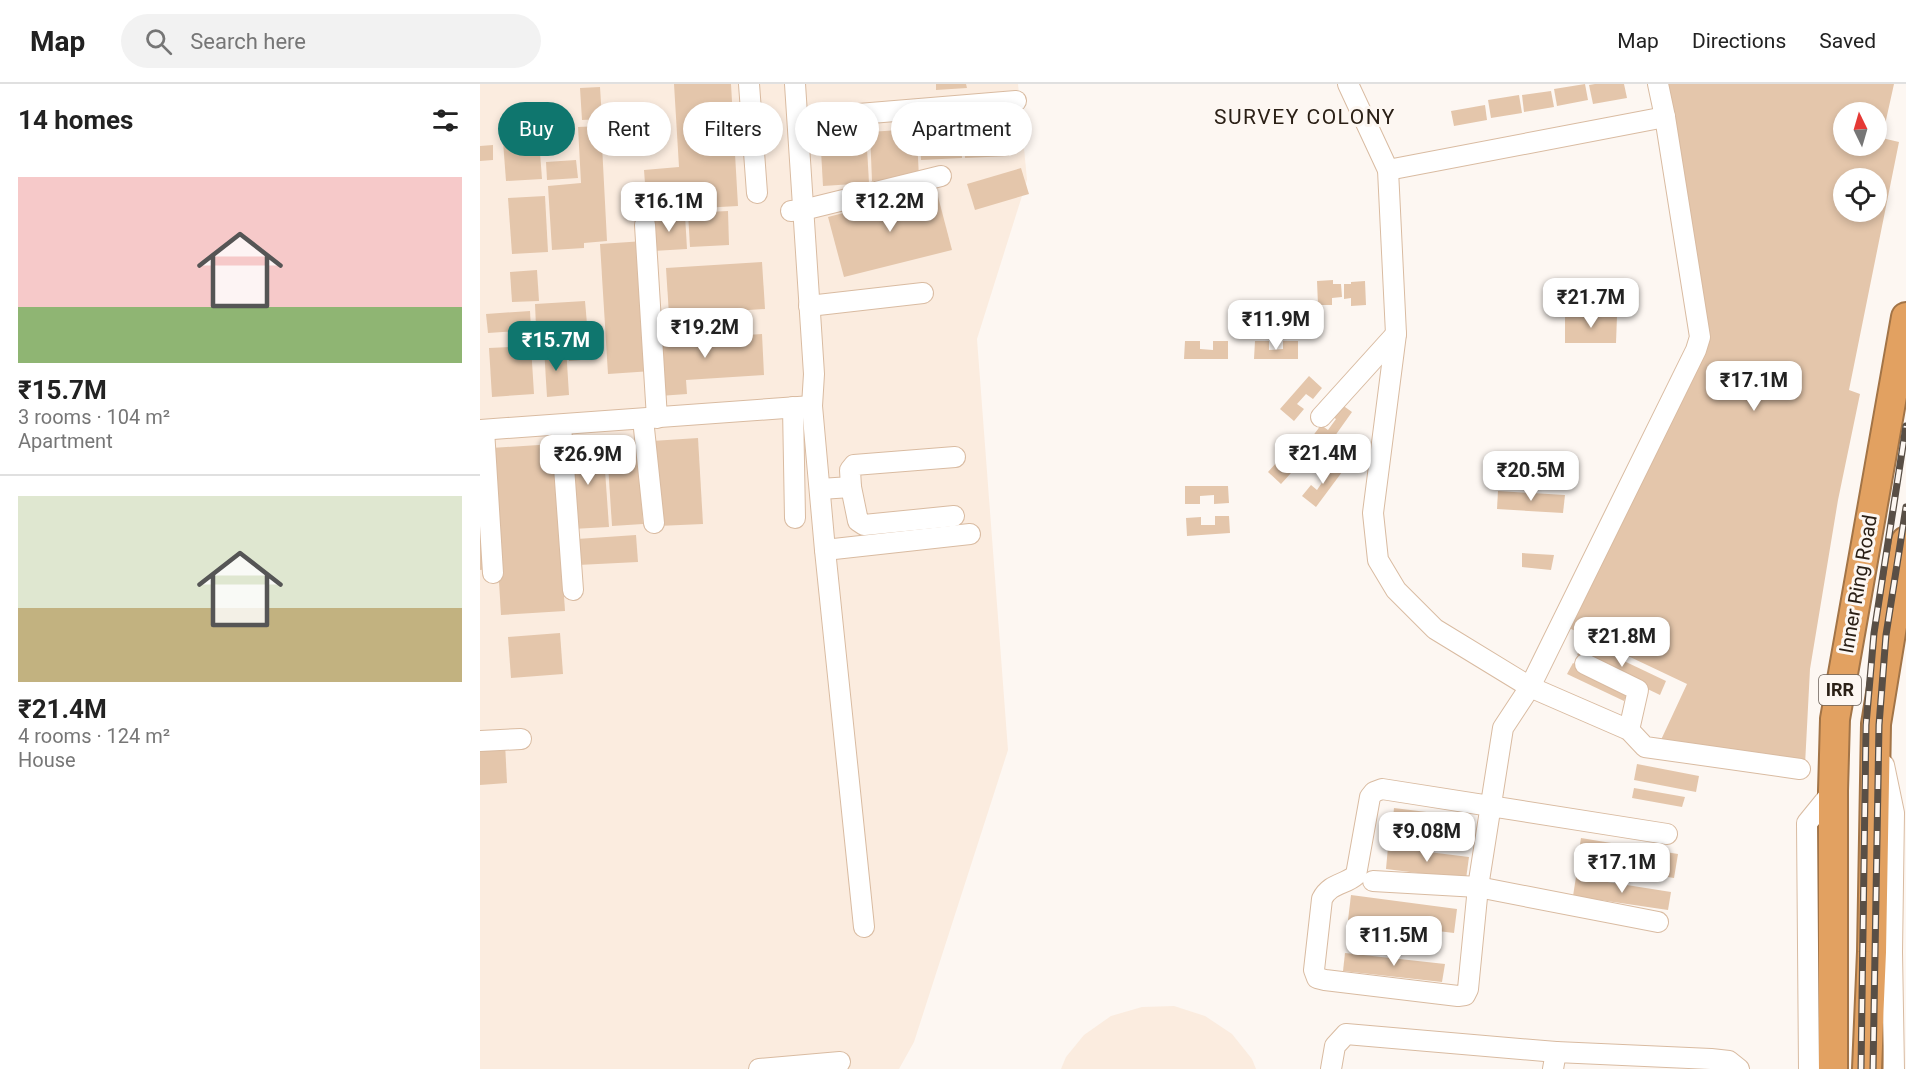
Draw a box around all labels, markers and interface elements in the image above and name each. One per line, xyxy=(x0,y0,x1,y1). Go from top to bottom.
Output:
search box xyxy=(121,14,541,68)
text: Map xyxy=(30,25,85,58)
icon: search xyxy=(142,25,175,58)
text: Search here xyxy=(190,29,306,54)
text: Map xyxy=(1617,29,1659,53)
text: Directions xyxy=(1692,29,1786,53)
text: Saved xyxy=(1819,29,1876,53)
chip: Buy xyxy=(498,102,575,156)
chip: Rent xyxy=(587,102,671,156)
chip: Filters xyxy=(683,102,783,156)
chip: New xyxy=(795,102,879,156)
chip: Apartment xyxy=(891,102,1032,156)
north arrow xyxy=(1833,102,1887,156)
map controls xyxy=(1833,102,1887,222)
icon: filters xyxy=(429,104,462,137)
text: 14 homes xyxy=(18,105,133,135)
district label: SURVEY COLONY xyxy=(1214,105,1396,129)
button: locate xyxy=(1833,168,1887,222)
pin: ₹16.1M xyxy=(620,182,718,233)
pin: ₹12.2M xyxy=(841,182,939,233)
text: ₹16.1M xyxy=(635,189,703,213)
text: ₹12.2M xyxy=(856,189,924,213)
icon: home xyxy=(186,216,294,324)
pin: ₹21.7M xyxy=(1542,278,1640,329)
text: ₹21.7M xyxy=(1557,285,1625,309)
pin: ₹11.9M xyxy=(1227,300,1325,351)
text: ₹11.9M xyxy=(1242,307,1310,331)
pin: ₹19.2M xyxy=(656,308,754,359)
text: ₹19.2M xyxy=(671,315,739,339)
pin: ₹15.7M xyxy=(507,321,605,372)
text: ₹15.7M xyxy=(522,328,590,352)
pin: ₹17.1M xyxy=(1705,361,1803,412)
text: ₹17.1M xyxy=(1720,368,1788,392)
text: ₹15.7M xyxy=(18,375,107,405)
text: 3 rooms · 104 m² xyxy=(18,405,170,429)
text: Apartment xyxy=(18,429,113,453)
pin: ₹21.4M xyxy=(1274,434,1372,485)
pin: ₹26.9M xyxy=(539,435,637,486)
text: ₹21.4M xyxy=(1289,441,1357,465)
text: ₹26.9M xyxy=(554,442,622,466)
pin: ₹20.5M xyxy=(1482,451,1580,502)
text: ₹20.5M xyxy=(1497,458,1565,482)
street label: Inner Ring Road xyxy=(1834,513,1882,655)
icon: home xyxy=(186,535,294,643)
pin: ₹21.8M xyxy=(1573,617,1671,668)
text: ₹21.8M xyxy=(1588,624,1656,648)
road number: IRR xyxy=(1819,675,1861,705)
text: ₹21.4M xyxy=(18,694,107,724)
text: 4 rooms · 124 m² xyxy=(18,724,170,748)
text: House xyxy=(18,748,76,772)
pin: ₹9.08M xyxy=(1378,812,1476,863)
text: ₹9.08M xyxy=(1393,819,1461,843)
pin: ₹17.1M xyxy=(1573,843,1671,894)
text: ₹17.1M xyxy=(1588,850,1656,874)
pin: ₹11.5M xyxy=(1345,916,1443,967)
text: ₹11.5M xyxy=(1360,923,1428,947)

